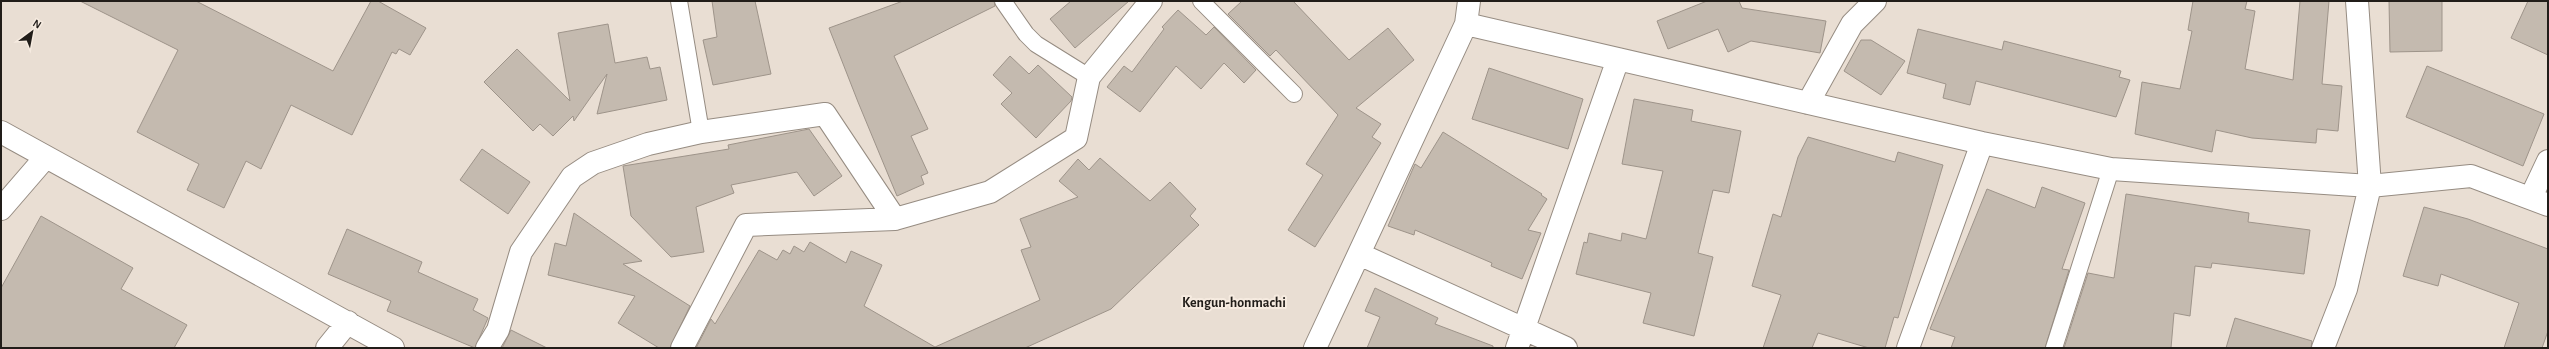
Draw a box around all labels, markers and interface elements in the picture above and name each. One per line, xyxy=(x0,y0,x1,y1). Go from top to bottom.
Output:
north arrow xyxy=(12,12,52,52)
text: N xyxy=(31,17,43,31)
district label: Kengun-honmachi xyxy=(1182,296,1286,310)

